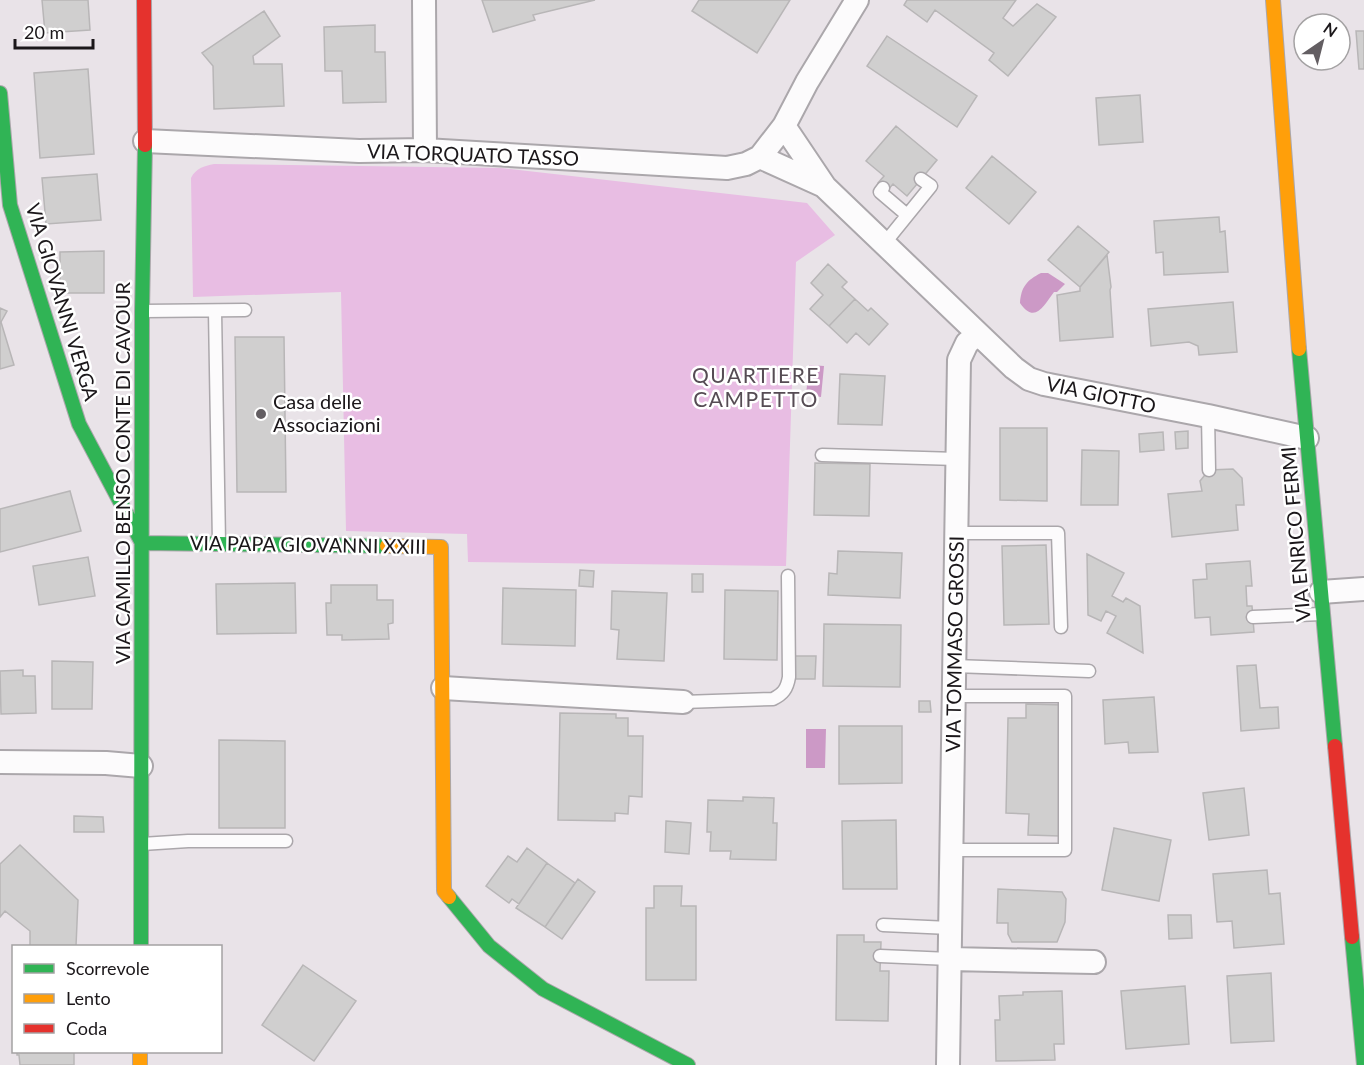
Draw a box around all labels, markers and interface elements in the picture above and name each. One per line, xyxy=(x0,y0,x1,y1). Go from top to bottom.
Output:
scale bar xyxy=(15,12,93,50)
north arrow xyxy=(1292,12,1352,72)
text: N xyxy=(1320,18,1341,41)
text: 20 m xyxy=(24,21,64,43)
street label: VIA TORQUATO TASSO xyxy=(367,138,579,170)
street label: VIA GIOVANNI VERGA xyxy=(22,200,105,404)
street label: VIA CAMILLO BENSO CONTE DI CAVOUR xyxy=(110,282,134,664)
district label: QUARTIERE CAMPETTO xyxy=(692,362,820,411)
street label: VIA GIOTTO xyxy=(1044,371,1158,417)
place label: Casa delle Associazioni xyxy=(273,389,381,436)
marker: Casa delle Associazioni xyxy=(254,407,268,421)
street label: VIA ENRICO FERMI xyxy=(1275,445,1315,623)
street label: VIA PAPA GIOVANNI XXIII xyxy=(190,530,426,558)
street label: VIA TOMMASO GROSSI xyxy=(940,535,968,753)
legend xyxy=(12,945,222,1053)
text: Scorrevole xyxy=(66,957,149,979)
text: Lento xyxy=(66,987,111,1009)
text: Coda xyxy=(66,1017,107,1039)

